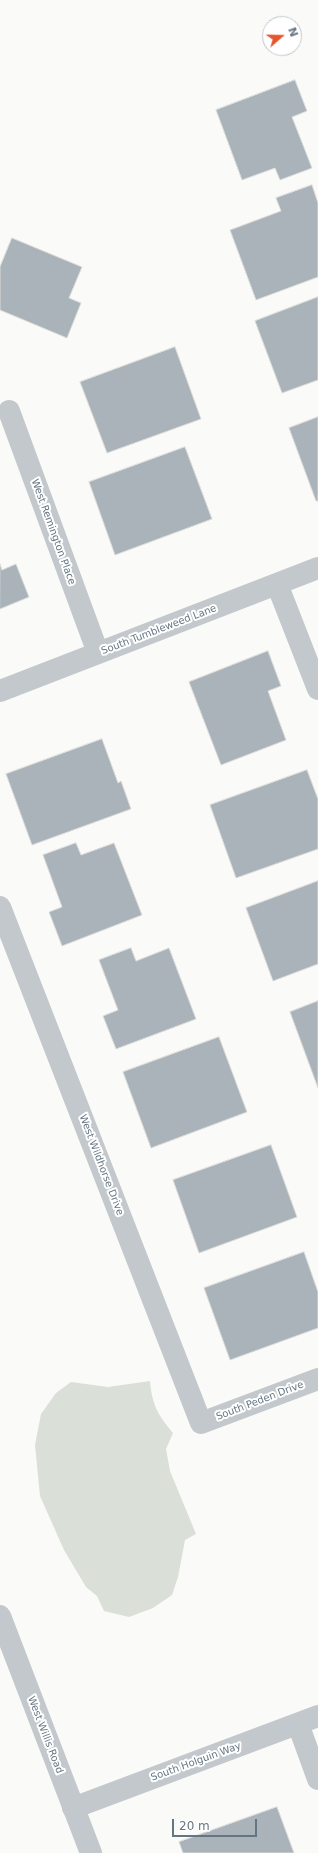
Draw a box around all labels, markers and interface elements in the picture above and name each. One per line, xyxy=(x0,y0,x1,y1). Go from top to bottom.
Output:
north arrow xyxy=(262,16,302,56)
text: N xyxy=(285,26,300,39)
street label: West Remington Place xyxy=(28,477,78,587)
street label: South Tumbleweed Lane xyxy=(100,602,218,658)
street label: West Wildhorse Drive xyxy=(76,1113,126,1217)
street label: South Peden Drive xyxy=(215,1379,305,1423)
street label: West Willis Road xyxy=(25,1695,65,1775)
street label: South Holguin Way xyxy=(149,1740,243,1784)
scale bar xyxy=(174,1811,259,1837)
text: 20 m xyxy=(179,1819,210,1833)

